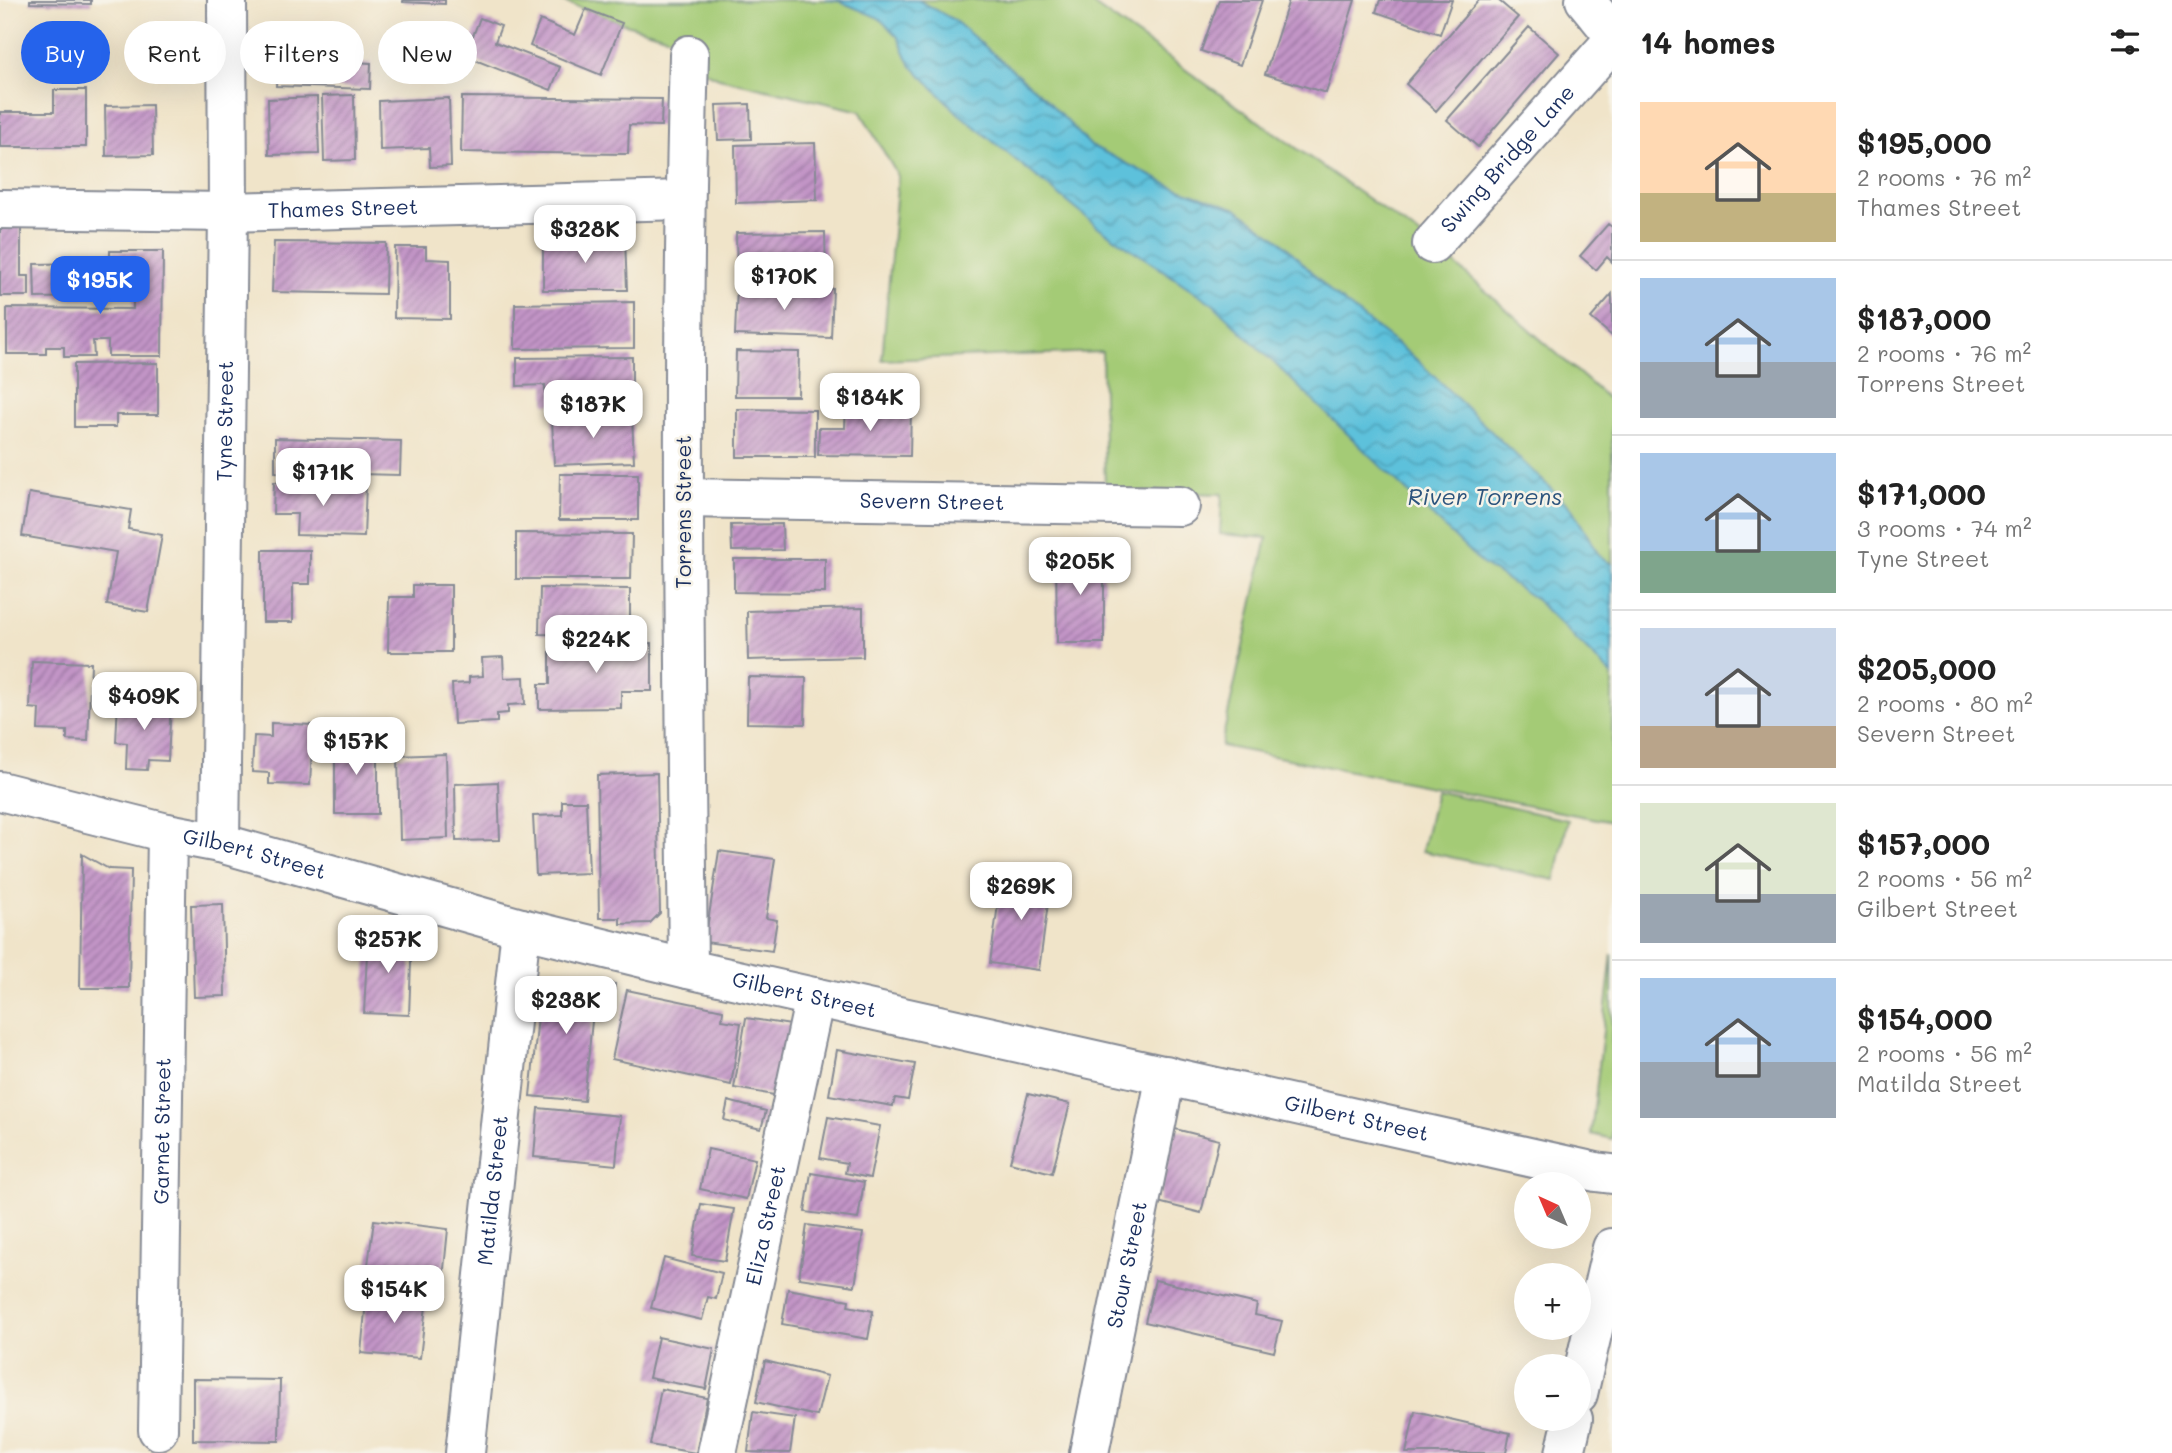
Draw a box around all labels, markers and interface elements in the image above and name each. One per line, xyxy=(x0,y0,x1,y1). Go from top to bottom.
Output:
chip: Buy xyxy=(21,21,110,84)
chip: Rent xyxy=(124,21,226,84)
chip: Filters xyxy=(240,21,364,84)
chip: New xyxy=(378,21,477,84)
text: 14 homes xyxy=(1640,22,1776,62)
icon: filters xyxy=(2106,23,2144,61)
street label: Swing Bridge Lane xyxy=(1434,78,1580,237)
text: $195,000 xyxy=(1857,122,1991,162)
icon: home xyxy=(1696,130,1780,214)
text: 2 rooms · 76 m² xyxy=(1857,162,2031,192)
street label: Thames Street xyxy=(267,192,418,223)
text: Thames Street xyxy=(1857,192,2021,222)
pin: $328K xyxy=(536,205,634,265)
text: $328K xyxy=(550,213,620,243)
pin: $170K xyxy=(735,252,833,312)
pin: $195K xyxy=(51,256,149,316)
text: $170K xyxy=(750,260,818,290)
text: $195K xyxy=(67,264,133,294)
text: $187,000 xyxy=(1857,298,1991,338)
icon: home xyxy=(1696,306,1780,390)
text: 2 rooms · 76 m² xyxy=(1857,338,2031,368)
street label: Tyne Street xyxy=(210,360,238,482)
text: Torrens Street xyxy=(1857,368,2025,398)
pin: $184K xyxy=(821,374,919,433)
pin: $187K xyxy=(544,380,642,440)
text: $184K xyxy=(836,381,904,411)
text: $187K xyxy=(560,388,626,418)
street label: Torrens Street xyxy=(669,435,696,589)
pin: $171K xyxy=(274,448,372,508)
text: $171K xyxy=(292,456,354,486)
text: $171,000 xyxy=(1857,473,1986,513)
water label: River Torrens xyxy=(1408,481,1562,511)
icon: home xyxy=(1696,481,1780,565)
street label: Severn Street xyxy=(859,486,1005,515)
text: 3 rooms · 74 m² xyxy=(1857,513,2032,543)
pin: $205K xyxy=(1031,538,1129,597)
text: Tyne Street xyxy=(1857,543,1989,573)
text: $205K xyxy=(1045,545,1115,575)
pin: $224K xyxy=(547,616,645,675)
text: $224K xyxy=(561,623,631,653)
text: $205,000 xyxy=(1857,648,1996,688)
icon: home xyxy=(1696,656,1780,740)
pin: $409K xyxy=(95,672,193,732)
text: $409K xyxy=(108,680,180,710)
text: 2 rooms · 80 m² xyxy=(1857,688,2033,718)
pin: $157K xyxy=(307,718,405,777)
text: Severn Street xyxy=(1857,718,2015,748)
text: $157K xyxy=(323,725,389,755)
street label: Gilbert Street xyxy=(181,821,329,884)
text: $157,000 xyxy=(1857,823,1990,863)
icon: home xyxy=(1696,831,1780,915)
pin: $269K xyxy=(972,862,1070,922)
text: 2 rooms · 56 m² xyxy=(1857,863,2032,893)
text: $269K xyxy=(986,870,1056,900)
text: Gilbert Street xyxy=(1857,893,2018,923)
pin: $257K xyxy=(339,916,437,975)
text: $257K xyxy=(354,923,422,953)
street label: Gilbert Street xyxy=(730,964,879,1023)
pin: $238K xyxy=(517,976,615,1036)
text: $238K xyxy=(531,984,601,1014)
text: $154,000 xyxy=(1857,998,1992,1038)
icon: home xyxy=(1696,1006,1780,1090)
text: 2 rooms · 56 m² xyxy=(1857,1038,2032,1068)
street label: Garnet Street xyxy=(146,1057,176,1205)
text: Matilda Street xyxy=(1857,1068,2022,1098)
street label: Gilbert Street xyxy=(1282,1088,1432,1146)
street label: Matilda Street xyxy=(470,1114,513,1267)
street label: Eliza Street xyxy=(738,1162,791,1287)
north arrow xyxy=(1514,1172,1591,1250)
map controls xyxy=(1514,1172,1591,1431)
street label: Stour Street xyxy=(1100,1199,1152,1331)
button: + xyxy=(1514,1263,1591,1340)
pin: $154K xyxy=(345,1266,443,1325)
text: $154K xyxy=(360,1273,428,1303)
button: − xyxy=(1514,1354,1591,1431)

